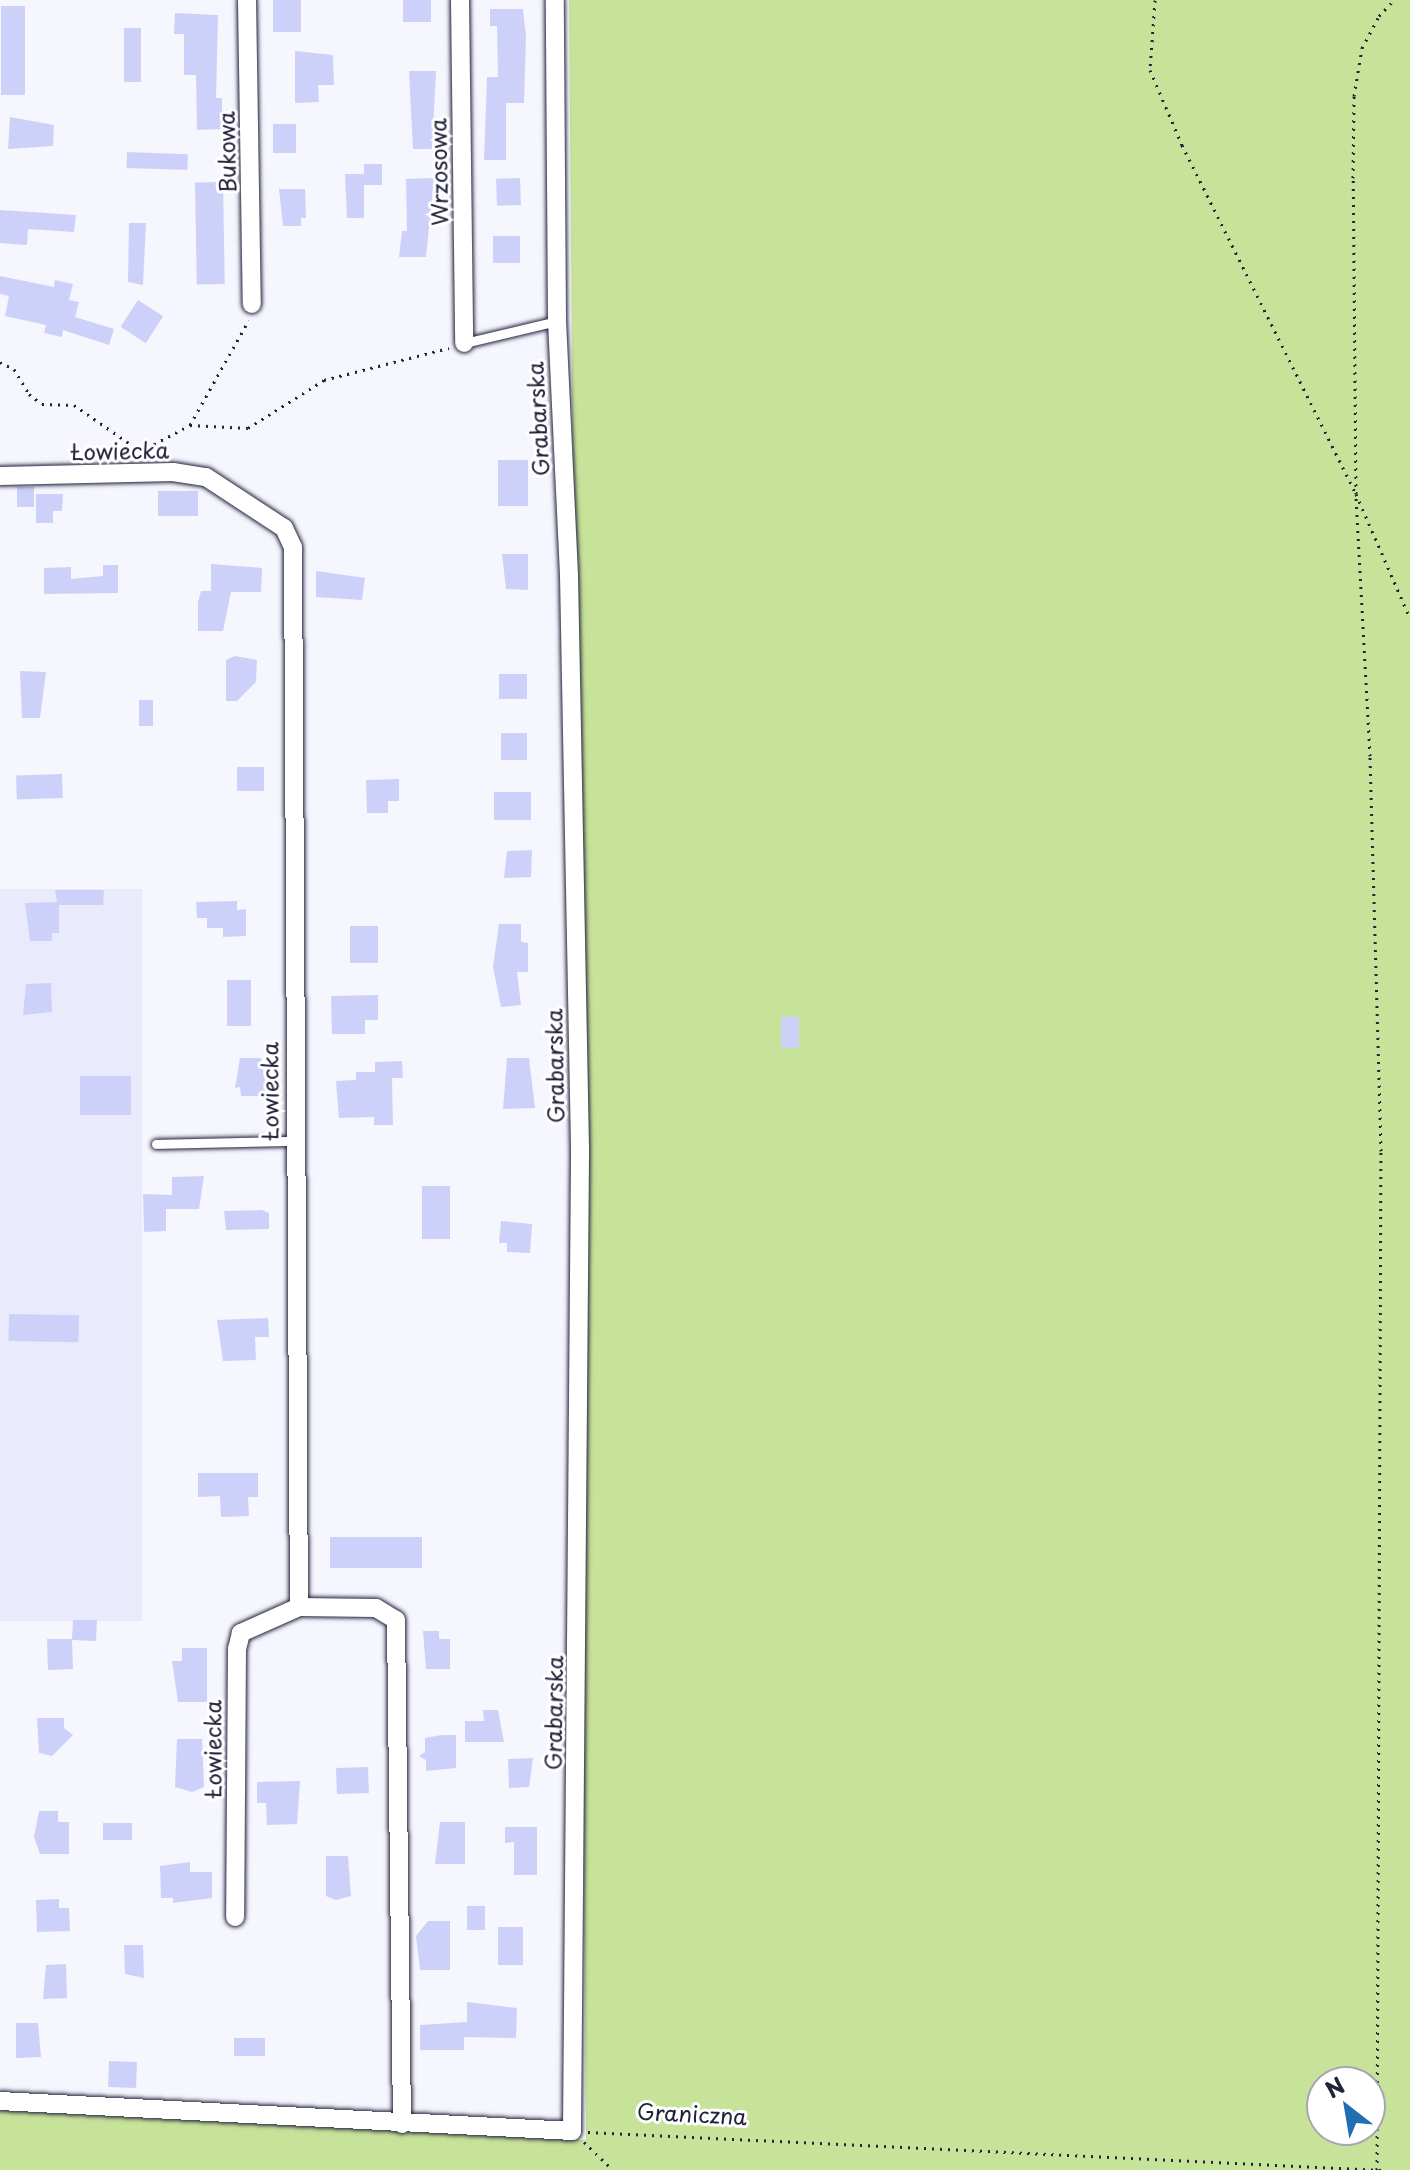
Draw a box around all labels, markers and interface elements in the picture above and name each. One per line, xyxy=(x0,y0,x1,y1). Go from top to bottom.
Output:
street label: Bukowa xyxy=(212,111,240,193)
street label: Wrzosowa xyxy=(424,118,452,226)
street label: Grabarska xyxy=(521,361,553,477)
street label: Łowiecka xyxy=(71,436,169,464)
street label: Grabarska xyxy=(540,1008,568,1124)
street label: Łowiecka xyxy=(256,1042,282,1140)
street label: Grabarska xyxy=(539,1655,567,1771)
street label: Łowiecka xyxy=(199,1700,225,1798)
north arrow xyxy=(1306,2066,1386,2146)
text: N xyxy=(1318,2068,1350,2105)
street label: Graniczna xyxy=(636,2097,748,2129)

